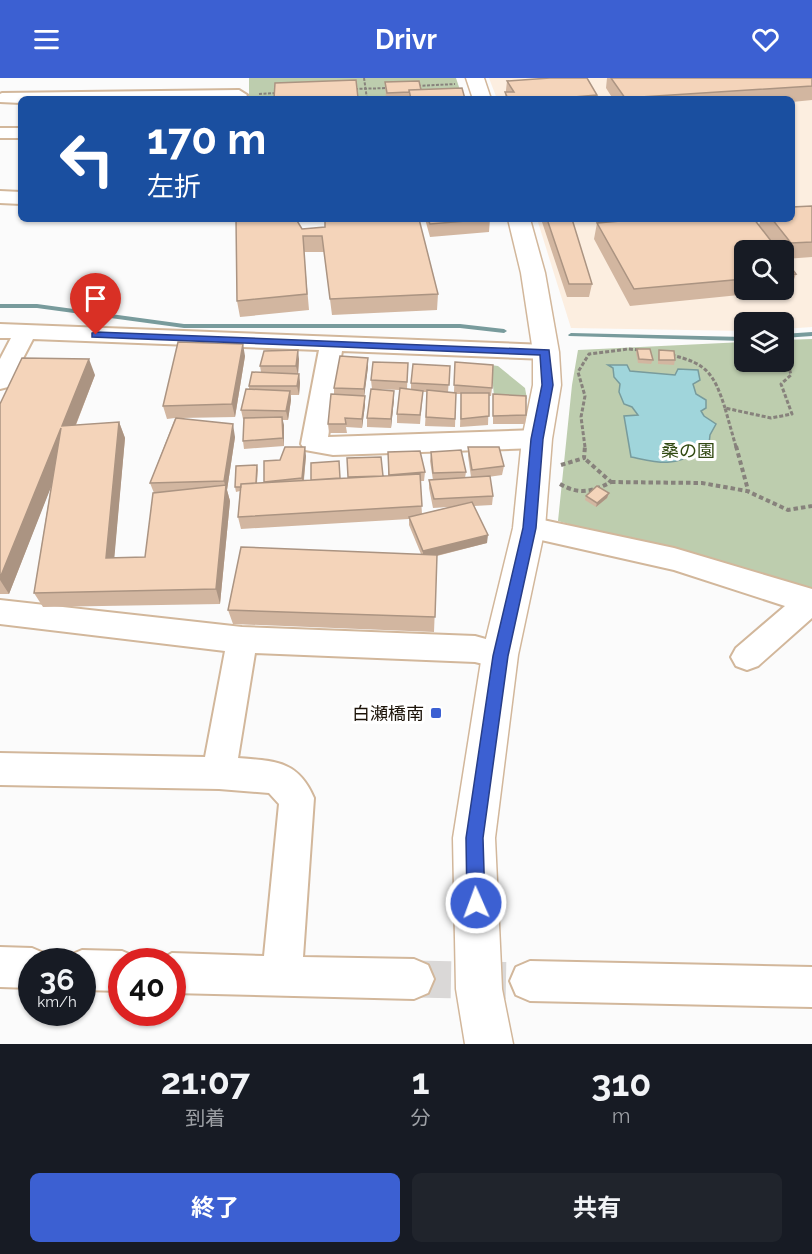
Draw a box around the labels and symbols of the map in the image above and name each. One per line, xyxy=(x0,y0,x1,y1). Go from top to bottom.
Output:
pin xyxy=(70,273,121,335)
park label: 桑の園 xyxy=(661,440,715,461)
place label: 白瀬橋南 xyxy=(352,703,424,724)
marker: 白瀬橋南 xyxy=(429,706,443,720)
position arrow xyxy=(444,871,508,935)
speed limit sign: 40 xyxy=(108,948,186,1026)

